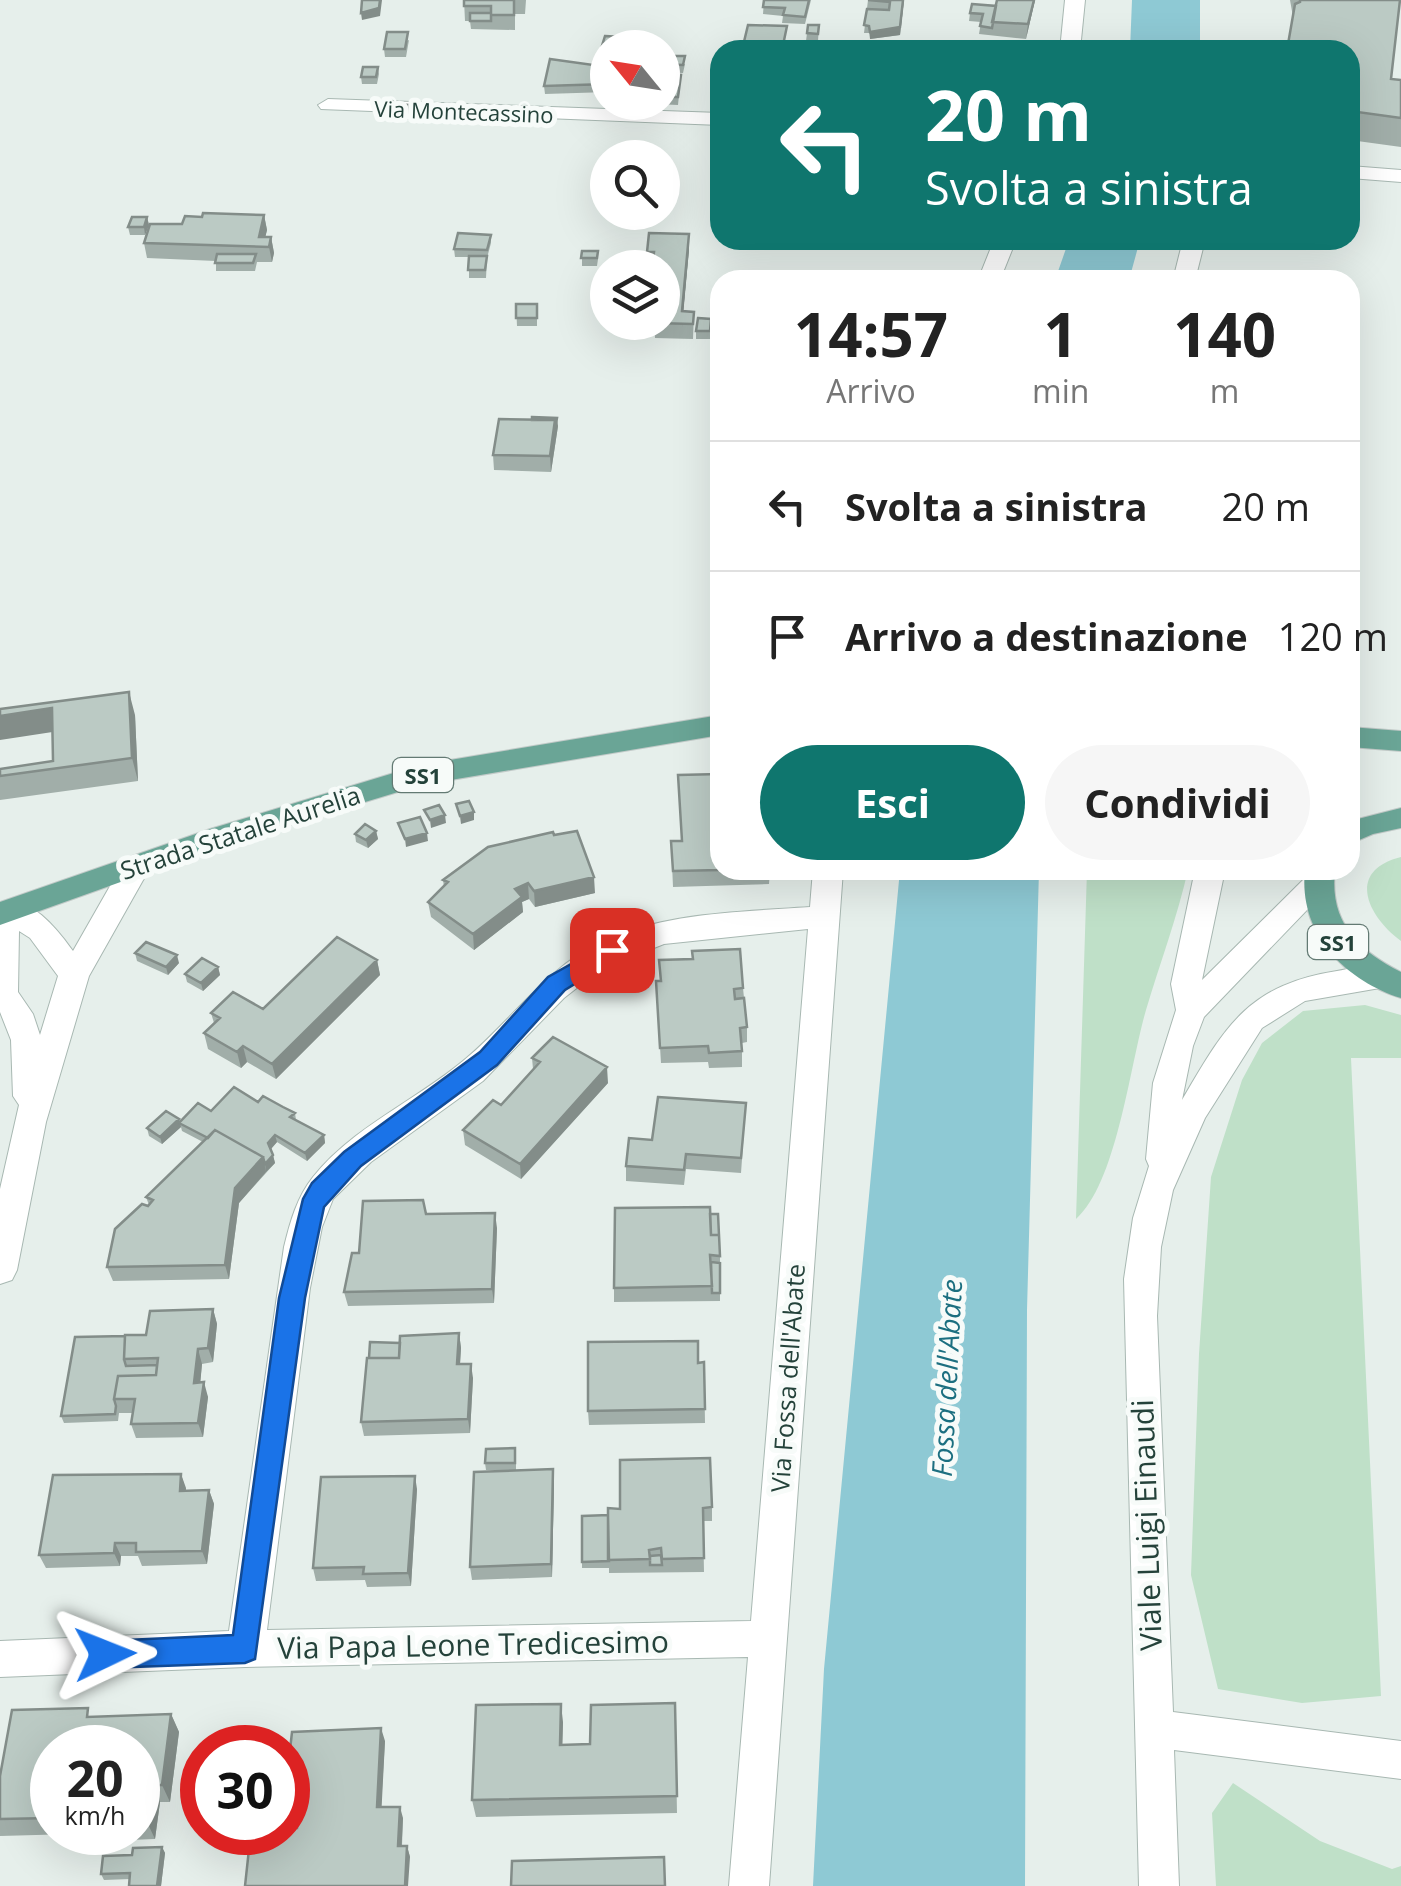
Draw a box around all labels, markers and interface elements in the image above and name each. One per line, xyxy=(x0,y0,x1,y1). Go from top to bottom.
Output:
north arrow xyxy=(590,30,680,120)
map controls xyxy=(590,30,680,340)
text: 20 m xyxy=(925,66,1092,162)
icon: left xyxy=(760,80,890,210)
street label: Via Montecassino xyxy=(374,93,554,129)
button: search xyxy=(590,140,680,230)
text: Svolta a sinistra xyxy=(925,157,1253,218)
button: layers xyxy=(590,250,680,340)
text: 14:57 xyxy=(794,293,948,375)
text: 1 xyxy=(1044,293,1078,375)
text: 140 xyxy=(1173,293,1276,375)
text: Arrivo xyxy=(826,369,916,412)
text: min xyxy=(1032,369,1089,412)
text: m xyxy=(1210,369,1239,412)
icon: left xyxy=(760,479,815,534)
text: Svolta a sinistra xyxy=(845,480,1147,532)
text: 20 m xyxy=(1221,480,1310,532)
icon: arrive xyxy=(760,609,815,664)
text: Arrivo a destinazione xyxy=(845,610,1248,662)
text: 120 m xyxy=(1278,610,1388,662)
button: Esci xyxy=(760,745,1025,860)
button: Condividi xyxy=(1045,745,1310,860)
road number: SS1 xyxy=(393,758,453,792)
street label: Strada Statale Aurelia xyxy=(116,777,364,887)
pin xyxy=(570,908,655,993)
icon: arrive xyxy=(585,923,640,978)
road number: SS1 xyxy=(1308,925,1368,959)
street label: Via Fossa dell'Abate xyxy=(762,1263,812,1493)
water label: Fossa dell'Abate xyxy=(922,1278,970,1478)
street label: Viale Luigi Einaudi xyxy=(1121,1399,1171,1651)
position arrow xyxy=(53,1602,157,1706)
street label: Via Papa Leone Tredicesimo xyxy=(277,1620,669,1668)
speed limit sign: 30 xyxy=(180,1725,310,1855)
text: 20 xyxy=(66,1744,124,1812)
text: km/h xyxy=(65,1798,125,1832)

